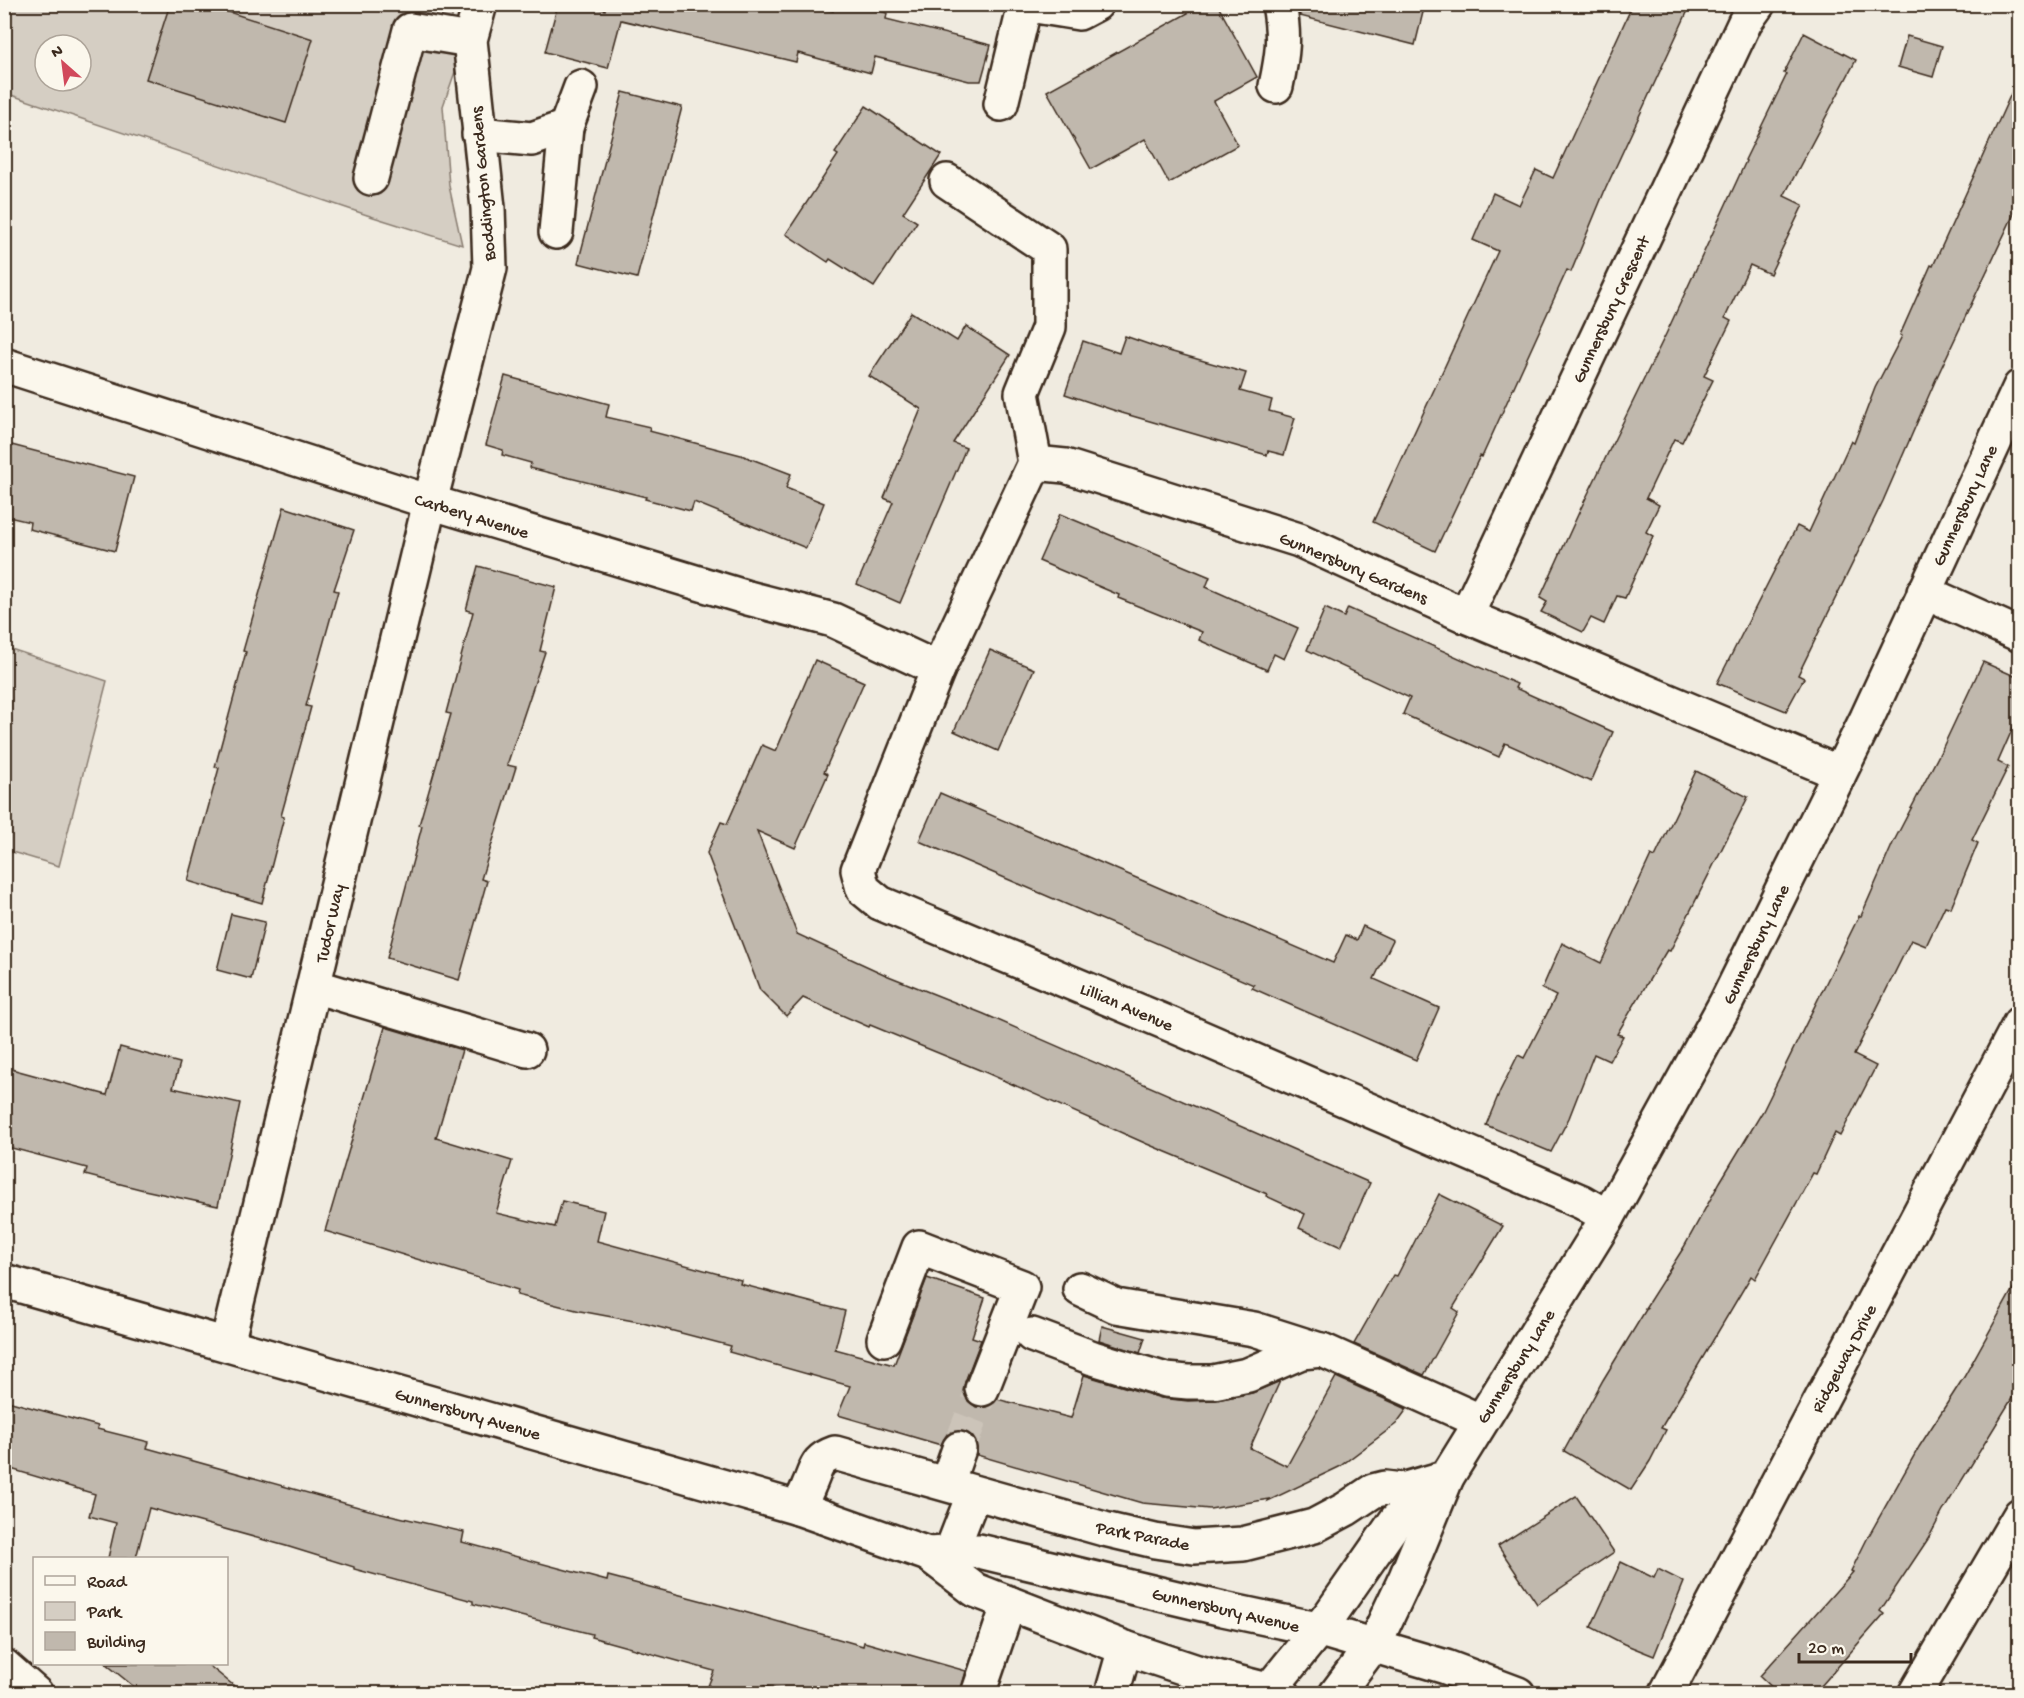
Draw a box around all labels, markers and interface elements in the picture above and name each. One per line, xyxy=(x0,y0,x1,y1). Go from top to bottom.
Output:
north arrow xyxy=(33,33,93,93)
text: N xyxy=(49,42,67,64)
street label: Boddington Gardens xyxy=(467,105,502,263)
street label: Gunnersbury Crescent xyxy=(1569,232,1656,387)
street label: Gunnersbury Lane xyxy=(1929,442,2004,570)
street label: Carbery Avenue xyxy=(412,490,532,545)
street label: Gunnersbury Gardens xyxy=(1276,528,1432,611)
street label: Gunnersbury Lane xyxy=(1719,881,1796,1009)
street label: Tudor Way xyxy=(312,882,351,966)
street label: Lillian Avenue xyxy=(1076,979,1176,1038)
street label: Ridgeway Drive xyxy=(1808,1301,1883,1417)
street label: Gunnersbury Lane xyxy=(1473,1306,1561,1428)
street label: Gunnersbury Avenue xyxy=(392,1385,543,1446)
street label: Park Parade xyxy=(1093,1518,1192,1557)
legend xyxy=(33,1557,228,1665)
text: Road xyxy=(87,1573,128,1594)
street label: Gunnersbury Avenue xyxy=(1150,1584,1302,1639)
text: Park xyxy=(86,1603,123,1624)
scale bar xyxy=(1799,1626,1912,1664)
text: Building xyxy=(86,1633,146,1654)
text: 20 m xyxy=(1808,1639,1844,1660)

